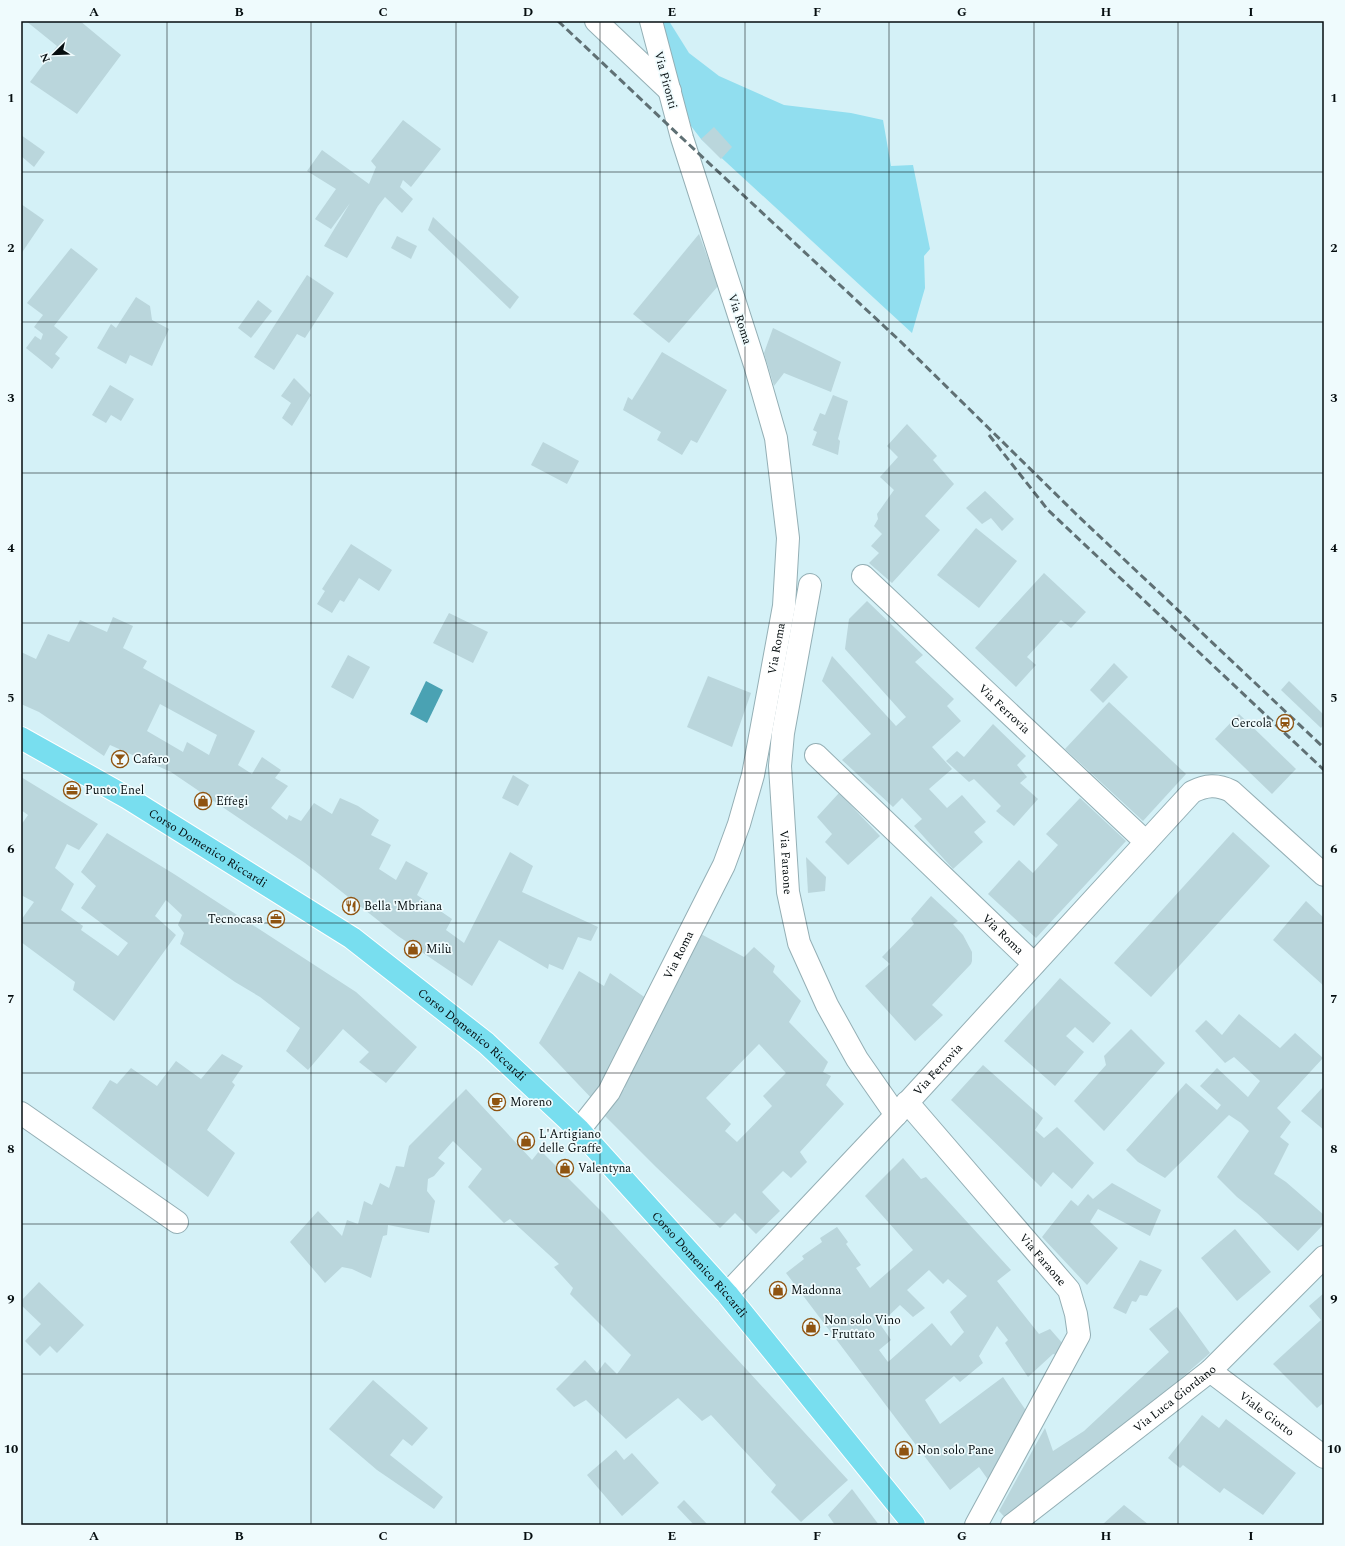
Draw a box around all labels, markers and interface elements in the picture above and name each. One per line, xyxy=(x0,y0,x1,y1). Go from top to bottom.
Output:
text: A xyxy=(89,2,99,22)
text: B xyxy=(234,2,244,22)
text: C xyxy=(378,2,388,22)
text: D xyxy=(523,2,533,22)
text: E xyxy=(668,2,677,22)
text: F xyxy=(813,2,821,22)
text: G xyxy=(957,2,967,22)
text: H xyxy=(1101,2,1112,22)
text: I xyxy=(1248,2,1254,22)
north arrow xyxy=(34,34,74,74)
street label: Via Pironti xyxy=(649,49,682,111)
text: N xyxy=(36,50,55,65)
text: 1 xyxy=(7,88,15,108)
text: 1 xyxy=(1330,88,1338,108)
text: 2 xyxy=(7,238,15,258)
text: 2 xyxy=(1330,238,1338,258)
street label: Via Roma xyxy=(722,291,757,347)
text: 3 xyxy=(7,388,15,408)
text: 3 xyxy=(1330,388,1338,408)
text: 4 xyxy=(7,538,15,558)
text: 4 xyxy=(1330,538,1338,558)
street label: Via Roma xyxy=(763,621,791,676)
street label: Via Ferrovia xyxy=(974,680,1035,739)
text: 5 xyxy=(7,688,15,708)
text: 5 xyxy=(1330,688,1338,708)
station icon: Cercola xyxy=(1275,713,1295,733)
place label: Cercola xyxy=(1231,714,1272,733)
bar icon: Cafaro xyxy=(110,749,130,769)
place label: Cafaro xyxy=(133,750,169,769)
office icon: Punto Enel xyxy=(62,780,82,800)
place label: Punto Enel xyxy=(85,781,144,800)
shop icon: Effegi xyxy=(193,791,213,811)
place label: Effegi xyxy=(216,792,248,811)
street label: Corso Domenico Riccardi xyxy=(145,804,271,893)
street label: Via Faraone xyxy=(774,829,797,895)
text: 6 xyxy=(7,839,15,859)
text: 6 xyxy=(1330,839,1338,859)
restaurant icon: Bella 'Mbriana xyxy=(341,896,361,916)
place label: Bella 'Mbriana xyxy=(364,897,442,916)
office icon: Tecnocasa xyxy=(266,909,286,929)
place label: Tecnocasa xyxy=(208,910,263,929)
street label: Via Roma xyxy=(977,910,1028,960)
street label: Via Roma xyxy=(659,928,699,983)
shop icon: Milù xyxy=(403,939,423,959)
place label: Milù xyxy=(426,940,452,959)
street label: Corso Domenico Riccardi xyxy=(413,984,531,1086)
text: 7 xyxy=(7,989,15,1009)
text: 7 xyxy=(1330,989,1338,1009)
street label: Via Ferrovia xyxy=(909,1039,967,1100)
cafe icon: Moreno xyxy=(487,1092,507,1112)
place label: Moreno xyxy=(510,1093,552,1112)
place label: L'Artigiano delle Graffe xyxy=(539,1125,601,1158)
shop icon: L'Artigiano delle Graffe xyxy=(516,1131,536,1151)
text: 8 xyxy=(7,1139,15,1159)
text: 8 xyxy=(1330,1139,1338,1159)
shop icon: Valentyna xyxy=(555,1158,575,1178)
place label: Valentyna xyxy=(578,1159,631,1178)
street label: Corso Domenico Riccardi xyxy=(647,1207,752,1322)
street label: Via Faraone xyxy=(1014,1229,1071,1291)
shop icon: Madonna xyxy=(768,1280,788,1300)
place label: Madonna xyxy=(791,1281,841,1300)
text: 9 xyxy=(7,1289,15,1309)
text: 9 xyxy=(1330,1289,1338,1309)
place label: Non solo Vino - Fruttato xyxy=(824,1311,901,1344)
shop icon: Non solo Vino - Fruttato xyxy=(801,1317,821,1337)
street label: Via Luca Giordano xyxy=(1129,1361,1221,1437)
street label: Viale Giotto xyxy=(1235,1387,1298,1441)
text: 10 xyxy=(4,1439,18,1459)
text: 10 xyxy=(1327,1439,1341,1459)
shop icon: Non solo Pane xyxy=(894,1440,914,1460)
place label: Non solo Pane xyxy=(917,1441,994,1460)
text: A xyxy=(89,1526,99,1546)
text: B xyxy=(234,1526,244,1546)
text: C xyxy=(378,1526,388,1546)
text: D xyxy=(523,1526,533,1546)
text: E xyxy=(668,1526,677,1546)
text: F xyxy=(813,1526,821,1546)
text: G xyxy=(957,1526,967,1546)
text: H xyxy=(1101,1526,1112,1546)
text: I xyxy=(1248,1526,1254,1546)

